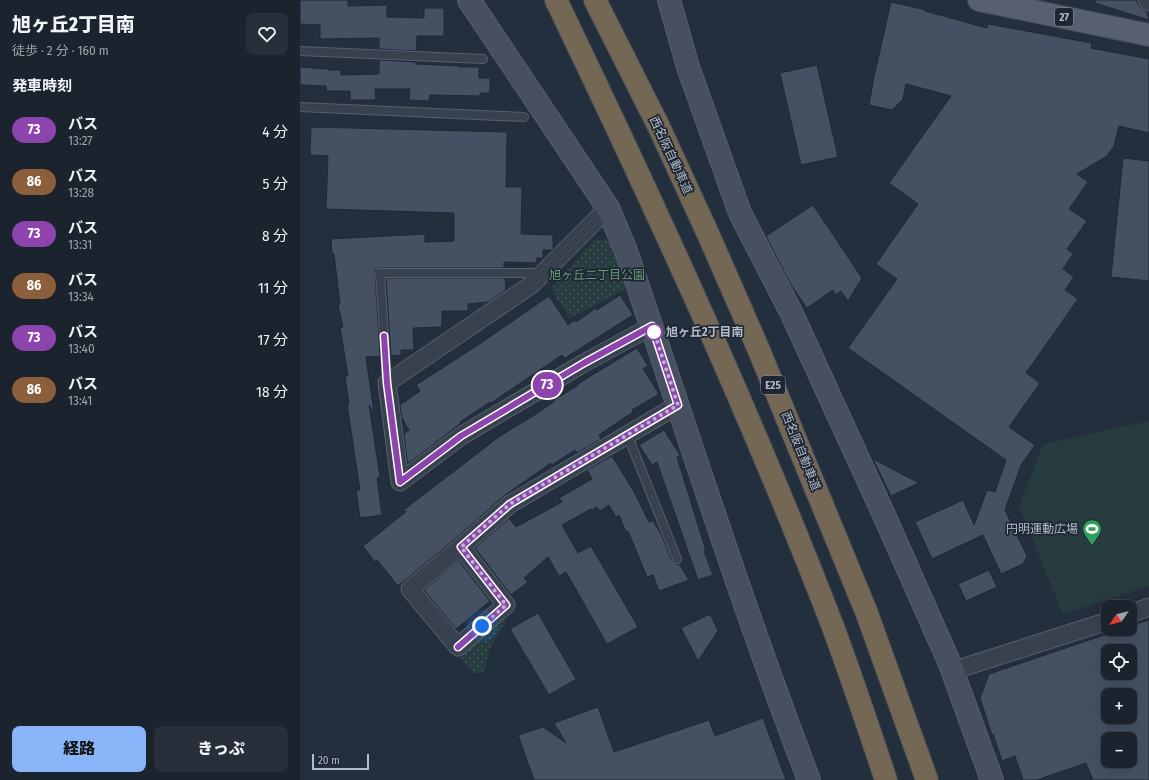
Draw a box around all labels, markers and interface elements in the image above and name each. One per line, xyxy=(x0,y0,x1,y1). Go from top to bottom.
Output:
road number: 27 xyxy=(1055,8,1073,26)
text: 旭ヶ丘2丁目南 xyxy=(12,13,135,36)
button: heart xyxy=(246,13,288,55)
text: 徒歩 · 2 分 · 160 m xyxy=(12,43,109,58)
text: 発車時刻 xyxy=(12,77,72,95)
street label: 西名阪自動車道 xyxy=(647,114,695,196)
text: バス xyxy=(68,115,98,133)
text: 73 xyxy=(28,121,40,138)
text: 4 分 xyxy=(262,123,288,141)
text: 13:27 xyxy=(68,133,93,148)
text: バス xyxy=(68,167,98,185)
text: 86 xyxy=(27,173,41,190)
text: 5 分 xyxy=(263,175,288,193)
text: 13:28 xyxy=(68,185,94,200)
text: バス xyxy=(68,219,98,237)
text: 73 xyxy=(28,225,40,242)
text: 8 分 xyxy=(262,227,288,245)
text: 13:31 xyxy=(68,237,92,252)
park label: 旭ヶ丘二丁目公園 xyxy=(549,268,645,282)
text: バス xyxy=(68,271,98,289)
text: 86 xyxy=(27,277,41,294)
text: 11 分 xyxy=(258,279,288,297)
text: 13:34 xyxy=(68,289,94,304)
text: バス xyxy=(68,323,98,341)
marker: 旭ヶ丘2丁目南 xyxy=(645,323,663,341)
place label: 旭ヶ丘2丁目南 xyxy=(666,325,744,339)
text: 73 xyxy=(28,329,40,346)
text: 17 分 xyxy=(258,331,288,349)
text: 13:40 xyxy=(68,341,95,356)
line badge: 73 xyxy=(529,372,565,398)
text: バス xyxy=(68,375,98,393)
text: 73 xyxy=(541,376,553,393)
road number: E25 xyxy=(761,376,785,394)
text: 86 xyxy=(27,381,41,398)
text: 18 分 xyxy=(256,383,288,401)
text: 13:41 xyxy=(68,393,92,408)
street label: 西名阪自動車道 xyxy=(779,409,823,493)
sports icon: 円明運動広場 xyxy=(1081,518,1103,546)
place label: 円明運動広場 xyxy=(1006,522,1078,536)
north arrow xyxy=(1101,600,1137,636)
map controls xyxy=(1101,600,1137,768)
your location xyxy=(472,616,492,636)
button: locate xyxy=(1101,644,1137,680)
button: + xyxy=(1101,688,1137,724)
button: 経路 xyxy=(12,726,146,772)
button: きっぷ xyxy=(154,726,288,772)
button: − xyxy=(1101,732,1137,768)
scale bar xyxy=(312,752,369,771)
text: 20 m xyxy=(318,754,340,767)

